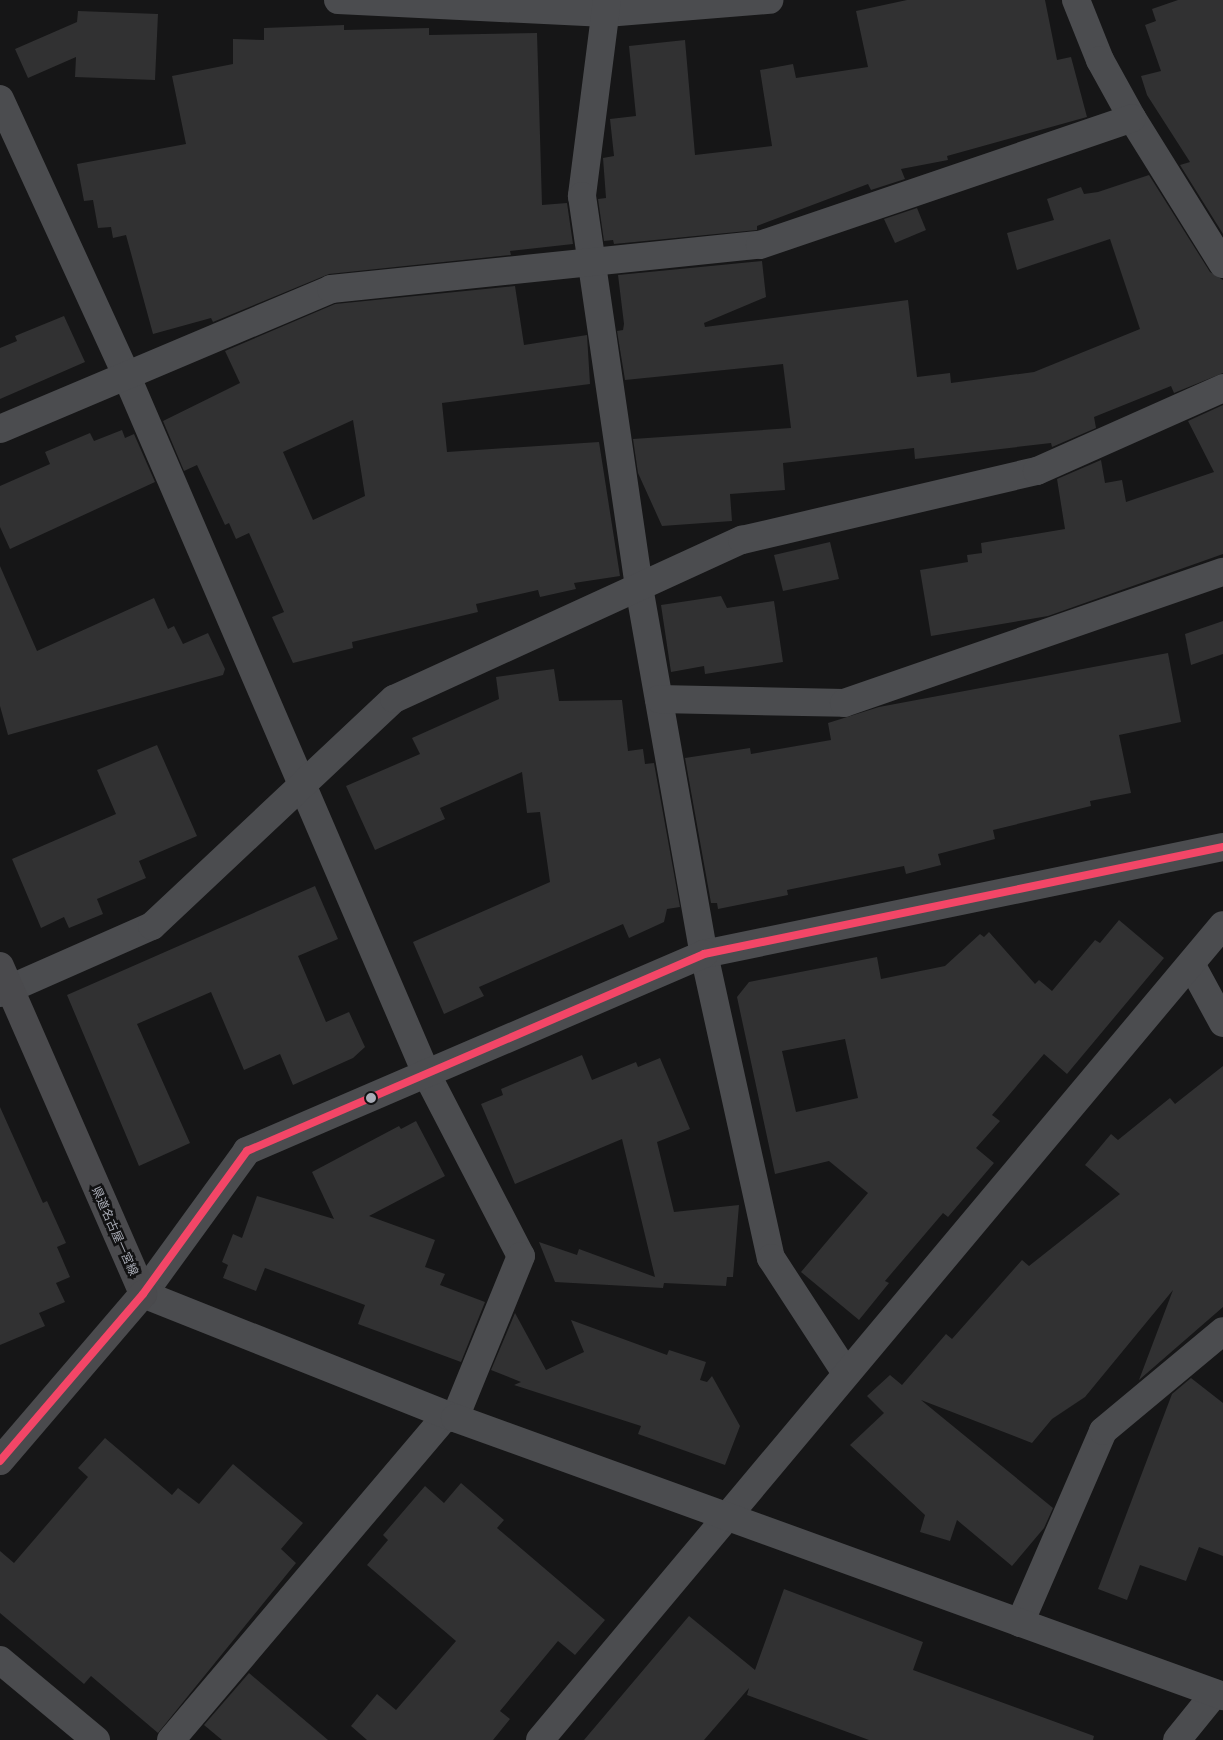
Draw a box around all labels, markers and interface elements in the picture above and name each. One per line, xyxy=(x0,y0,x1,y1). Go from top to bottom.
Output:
unlabelled marker xyxy=(366,1093,376,1103)
street label: 県道名古屋一宮線 xyxy=(89,1184,141,1278)

